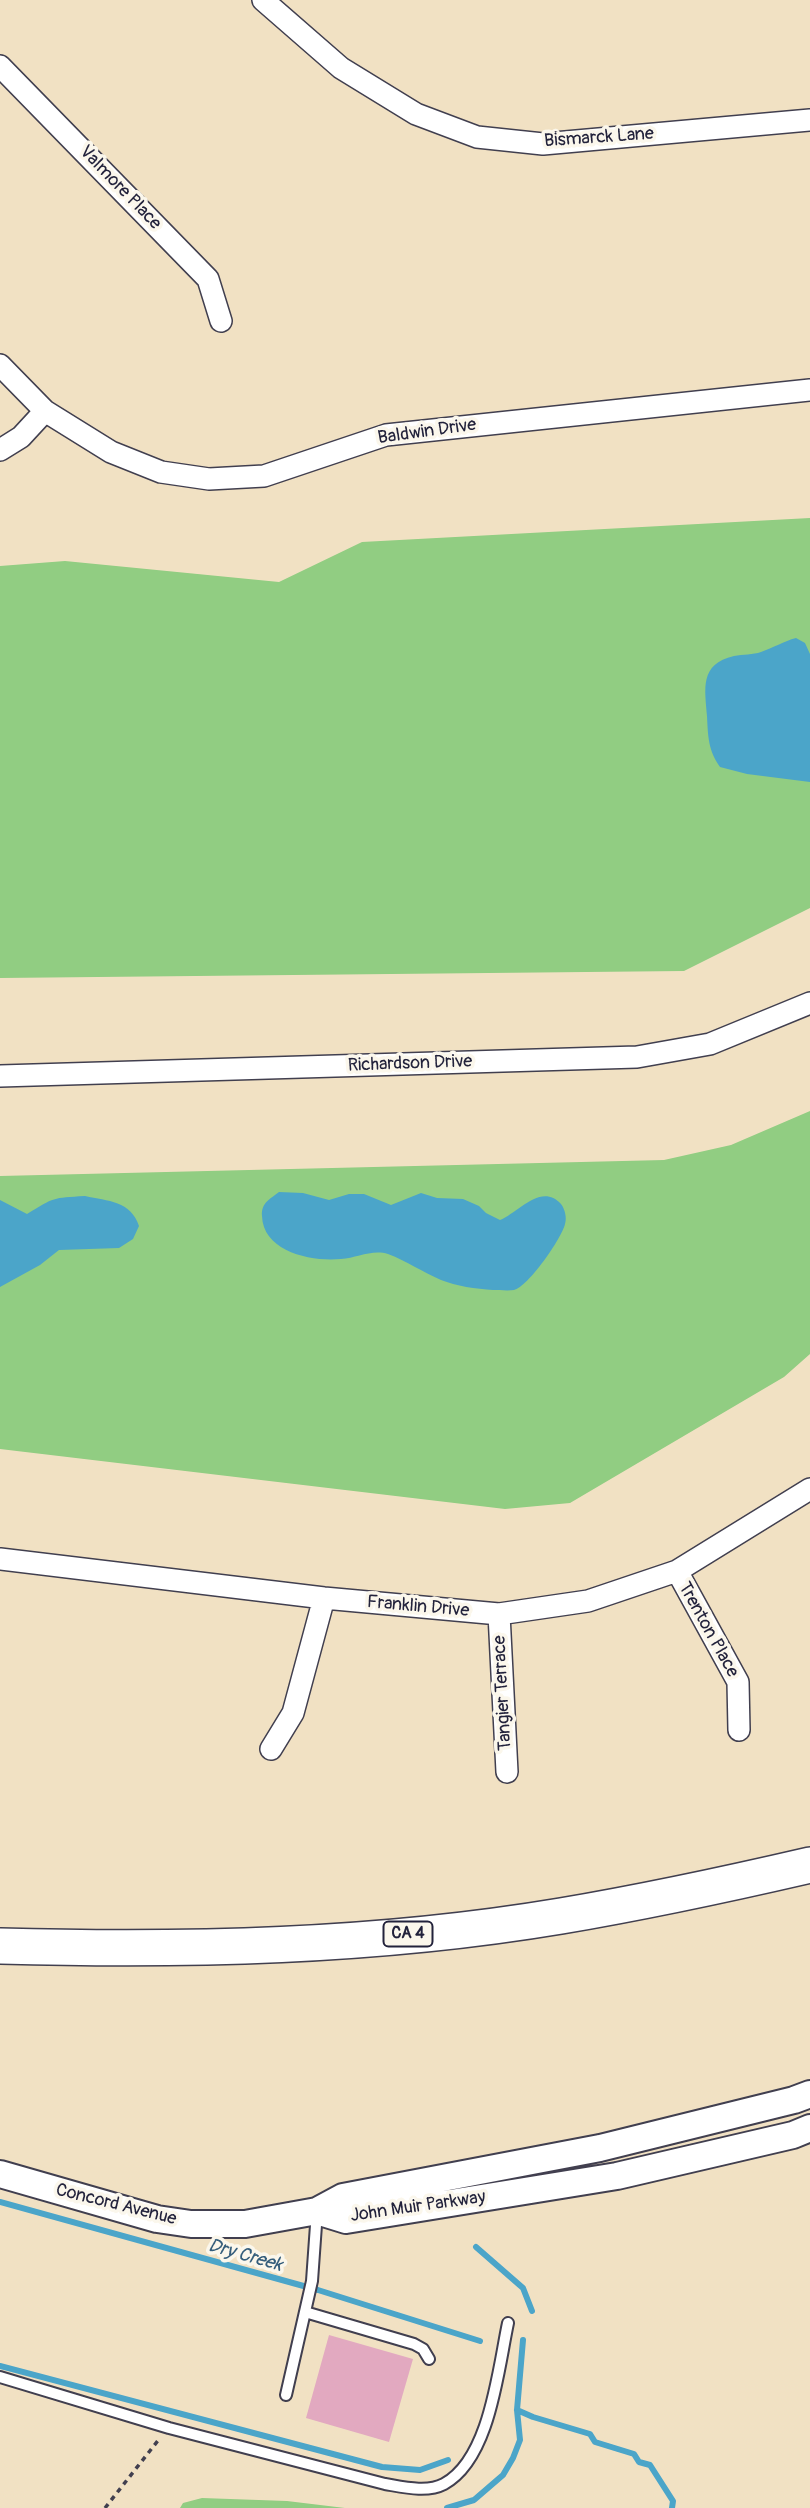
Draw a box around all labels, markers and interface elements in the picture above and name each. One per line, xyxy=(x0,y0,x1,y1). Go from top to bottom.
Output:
street label: Bismarck Lane xyxy=(543,123,655,153)
street label: Valmore Place xyxy=(75,141,165,235)
street label: Baldwin Drive xyxy=(376,414,478,450)
street label: Richardson Drive xyxy=(347,1051,473,1077)
street label: Trenton Place xyxy=(673,1579,743,1681)
street label: Franklin Drive xyxy=(366,1592,470,1622)
street label: Tangier Terrace xyxy=(489,1635,517,1751)
road number: CA 4 xyxy=(384,1922,432,1946)
street label: Concord Avenue xyxy=(53,2180,179,2230)
street label: John Muir Parkway xyxy=(349,2187,487,2227)
water label: Dry Creek xyxy=(205,2235,285,2277)

